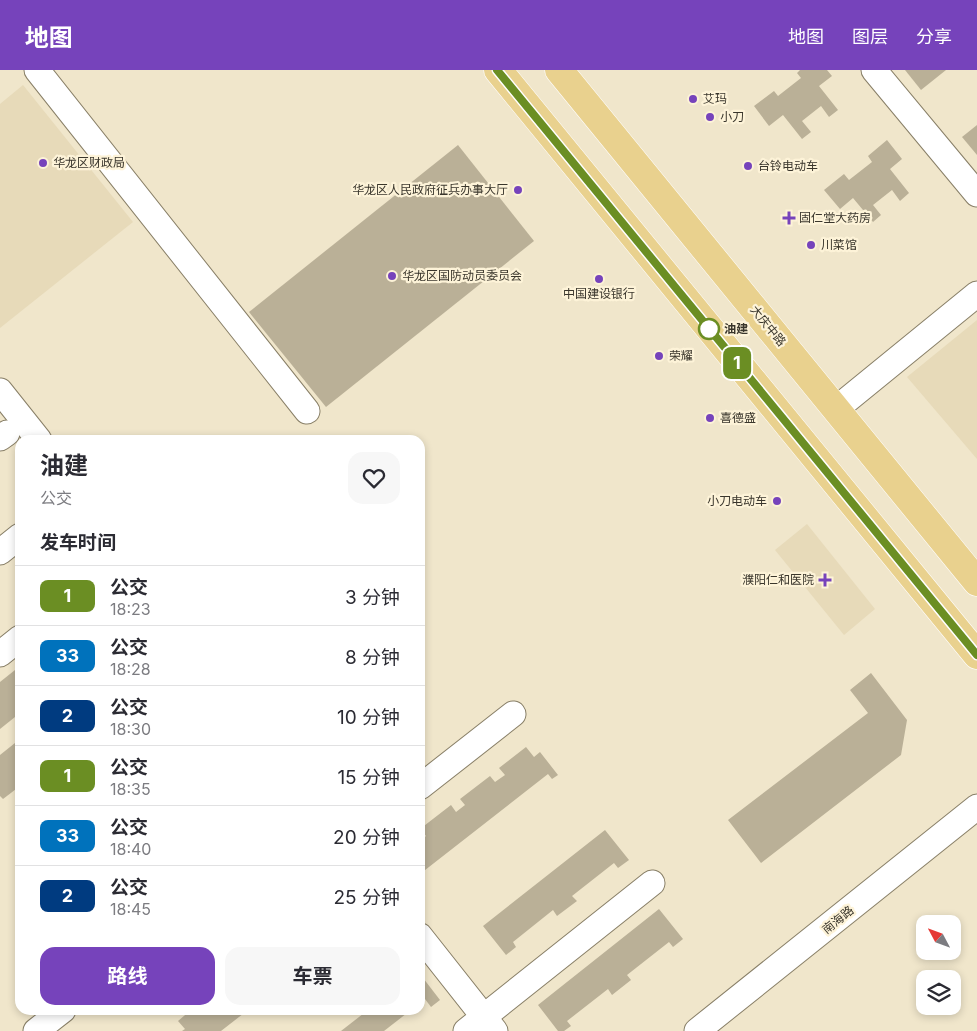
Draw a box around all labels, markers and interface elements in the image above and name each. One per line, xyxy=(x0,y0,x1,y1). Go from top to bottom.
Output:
text: 地图 xyxy=(25,23,73,52)
text: 地图 xyxy=(788,26,824,47)
text: 图层 xyxy=(852,26,888,47)
text: 分享 xyxy=(916,26,952,47)
place label: 艾玛 xyxy=(703,91,727,106)
marker: 艾玛 xyxy=(687,93,699,105)
place label: 小刀 xyxy=(720,109,744,124)
marker: 小刀 xyxy=(704,111,716,123)
place label: 华龙区财政局 xyxy=(53,155,125,170)
marker: 华龙区财政局 xyxy=(37,157,49,169)
place label: 台铃电动车 xyxy=(758,158,818,173)
marker: 台铃电动车 xyxy=(742,160,754,172)
place label: 华龙区人民政府征兵办事大厅 xyxy=(352,182,508,197)
marker: 华龙区人民政府征兵办事大厅 xyxy=(512,184,524,196)
place label: 固仁堂大药房 xyxy=(799,210,871,225)
marker: 固仁堂大药房 xyxy=(783,212,795,224)
place label: 川菜馆 xyxy=(821,237,857,252)
marker: 川菜馆 xyxy=(805,239,817,251)
place label: 华龙区国防动员委员会 xyxy=(402,268,522,283)
marker: 华龙区国防动员委员会 xyxy=(386,270,398,282)
marker: 中国建设银行 xyxy=(593,273,605,285)
place label: 中国建设银行 xyxy=(563,286,635,301)
street label: 大庆中路 xyxy=(747,302,789,349)
marker: 油建 xyxy=(698,318,720,340)
place label: 油建 xyxy=(724,321,748,336)
line badge: 1 xyxy=(721,347,753,379)
place label: 荣耀 xyxy=(669,348,693,363)
marker: 荣耀 xyxy=(653,350,665,362)
text: 1 xyxy=(733,352,741,373)
place label: 喜德盛 xyxy=(720,410,756,425)
marker: 喜德盛 xyxy=(704,412,716,424)
text: 油建 xyxy=(40,451,88,480)
button: heart xyxy=(348,452,400,504)
text: 公交 xyxy=(40,488,72,508)
place label: 小刀电动车 xyxy=(707,493,767,508)
marker: 小刀电动车 xyxy=(771,495,783,507)
text: 发车时间 xyxy=(40,531,116,554)
place label: 濮阳仁和医院 xyxy=(742,572,814,587)
marker: 濮阳仁和医院 xyxy=(818,573,832,587)
text: 公交 xyxy=(110,576,148,599)
text: 1 xyxy=(64,585,71,606)
text: 3 分钟 xyxy=(345,586,400,609)
text: 18:23 xyxy=(110,599,151,619)
text: 公交 xyxy=(110,636,148,659)
text: 33 xyxy=(56,645,79,666)
text: 8 分钟 xyxy=(345,646,400,669)
text: 18:28 xyxy=(110,659,151,679)
text: 公交 xyxy=(110,696,148,719)
text: 2 xyxy=(62,705,73,726)
text: 10 分钟 xyxy=(337,706,400,729)
text: 18:30 xyxy=(110,719,151,739)
text: 公交 xyxy=(110,756,148,779)
text: 1 xyxy=(64,765,71,786)
text: 15 分钟 xyxy=(337,766,400,789)
text: 18:35 xyxy=(110,779,151,799)
text: 公交 xyxy=(110,816,148,839)
text: 33 xyxy=(56,825,79,846)
text: 20 分钟 xyxy=(333,826,400,849)
text: 18:40 xyxy=(110,839,151,859)
text: 公交 xyxy=(110,876,148,899)
text: 2 xyxy=(62,885,73,906)
text: 25 分钟 xyxy=(334,886,400,909)
text: 18:45 xyxy=(110,899,151,919)
street label: 南海路 xyxy=(819,902,856,937)
north arrow xyxy=(916,915,961,960)
map controls xyxy=(916,915,961,1015)
button: 路线 xyxy=(40,947,215,1005)
button: 车票 xyxy=(225,947,400,1005)
button: layers xyxy=(916,970,961,1015)

